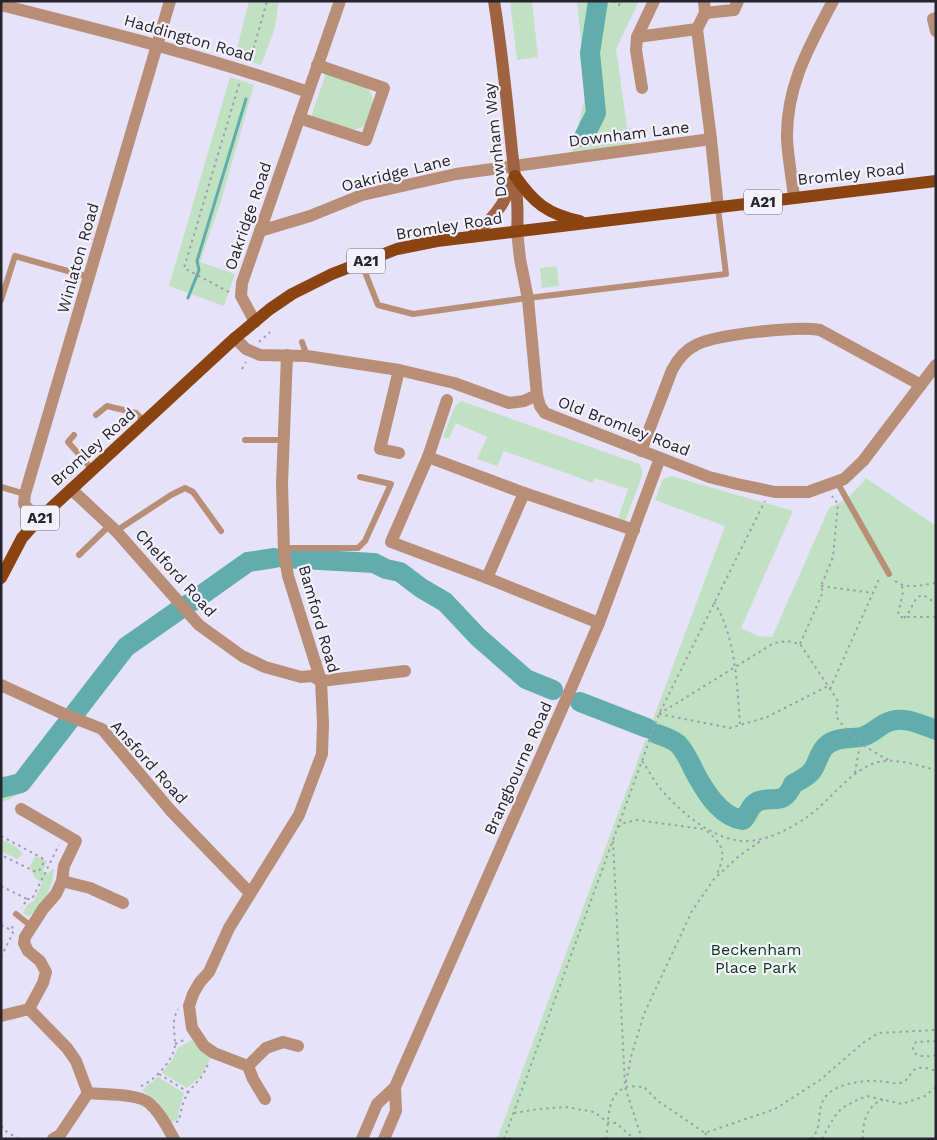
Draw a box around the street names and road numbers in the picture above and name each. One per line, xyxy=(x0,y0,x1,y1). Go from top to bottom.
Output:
street label: Haddington Road xyxy=(122,10,256,66)
street label: Downham Way xyxy=(479,81,510,198)
street label: Downham Lane xyxy=(567,117,691,151)
street label: Oakridge Lane xyxy=(339,150,453,196)
street label: Oakridge Road xyxy=(221,159,275,273)
street label: Bromley Road xyxy=(796,159,906,189)
road number: A21 xyxy=(744,190,782,214)
street label: Winlaton Road xyxy=(53,201,103,315)
street label: Bromley Road xyxy=(394,208,504,244)
road number: A21 xyxy=(347,248,385,274)
street label: Old Bromley Road xyxy=(555,392,693,460)
street label: Bromley Road xyxy=(47,404,139,490)
road number: A21 xyxy=(21,506,59,530)
street label: Chelford Road xyxy=(132,525,220,621)
street label: Bamford Road xyxy=(295,563,343,675)
street label: Brangbourne Road xyxy=(480,698,556,838)
street label: Ansford Road xyxy=(107,716,191,808)

